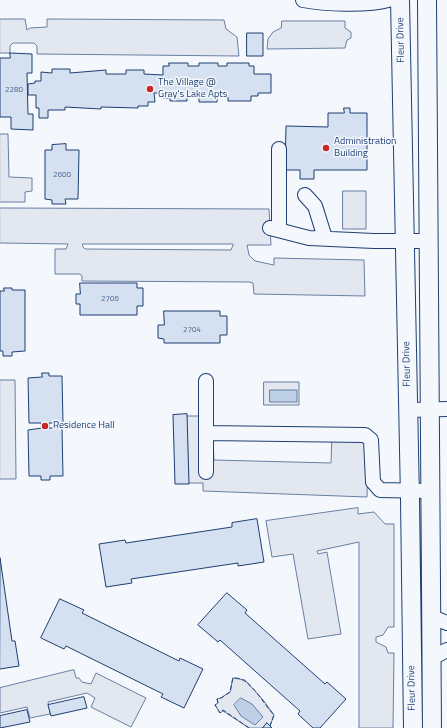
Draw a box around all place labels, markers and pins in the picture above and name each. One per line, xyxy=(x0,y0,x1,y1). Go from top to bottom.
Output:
place label: The Village @ Gray's Lake Apts xyxy=(158,77,227,100)
marker: The Village @ Gray's Lake Apts xyxy=(145,84,155,94)
place label: Administration Building xyxy=(334,136,396,160)
marker: Administration Building xyxy=(321,143,331,153)
place label: Residence Hall xyxy=(53,420,115,432)
marker: Residence Hall xyxy=(40,421,50,431)

